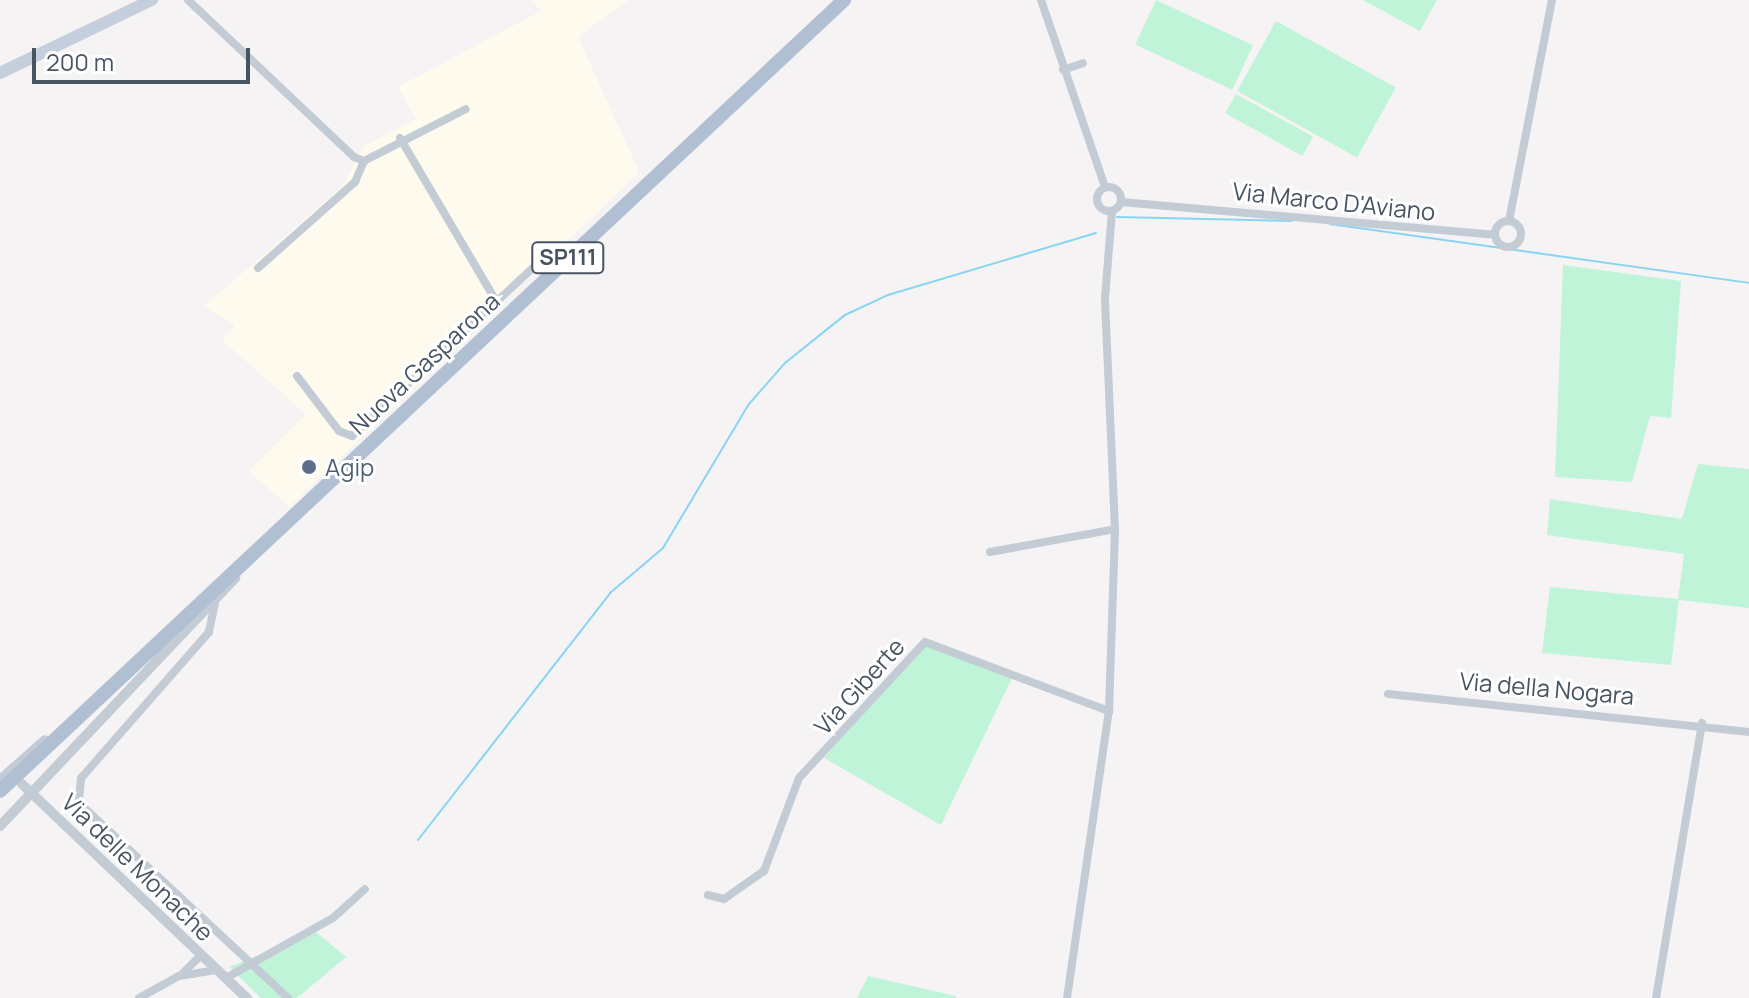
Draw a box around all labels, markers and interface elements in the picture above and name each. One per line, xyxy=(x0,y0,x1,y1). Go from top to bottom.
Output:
scale bar xyxy=(36,32,254,82)
text: 200 m xyxy=(46,45,114,78)
street label: Via Marco D'Aviano xyxy=(1231,176,1437,226)
road number: SP111 xyxy=(530,240,606,276)
street label: Nuova Gasparona xyxy=(343,286,505,440)
place label: Agip xyxy=(325,453,374,481)
marker: Agip xyxy=(300,458,318,476)
street label: Via Giberte xyxy=(808,632,910,740)
street label: Via della Nogara xyxy=(1459,666,1635,710)
street label: Via delle Monache xyxy=(56,787,220,947)

